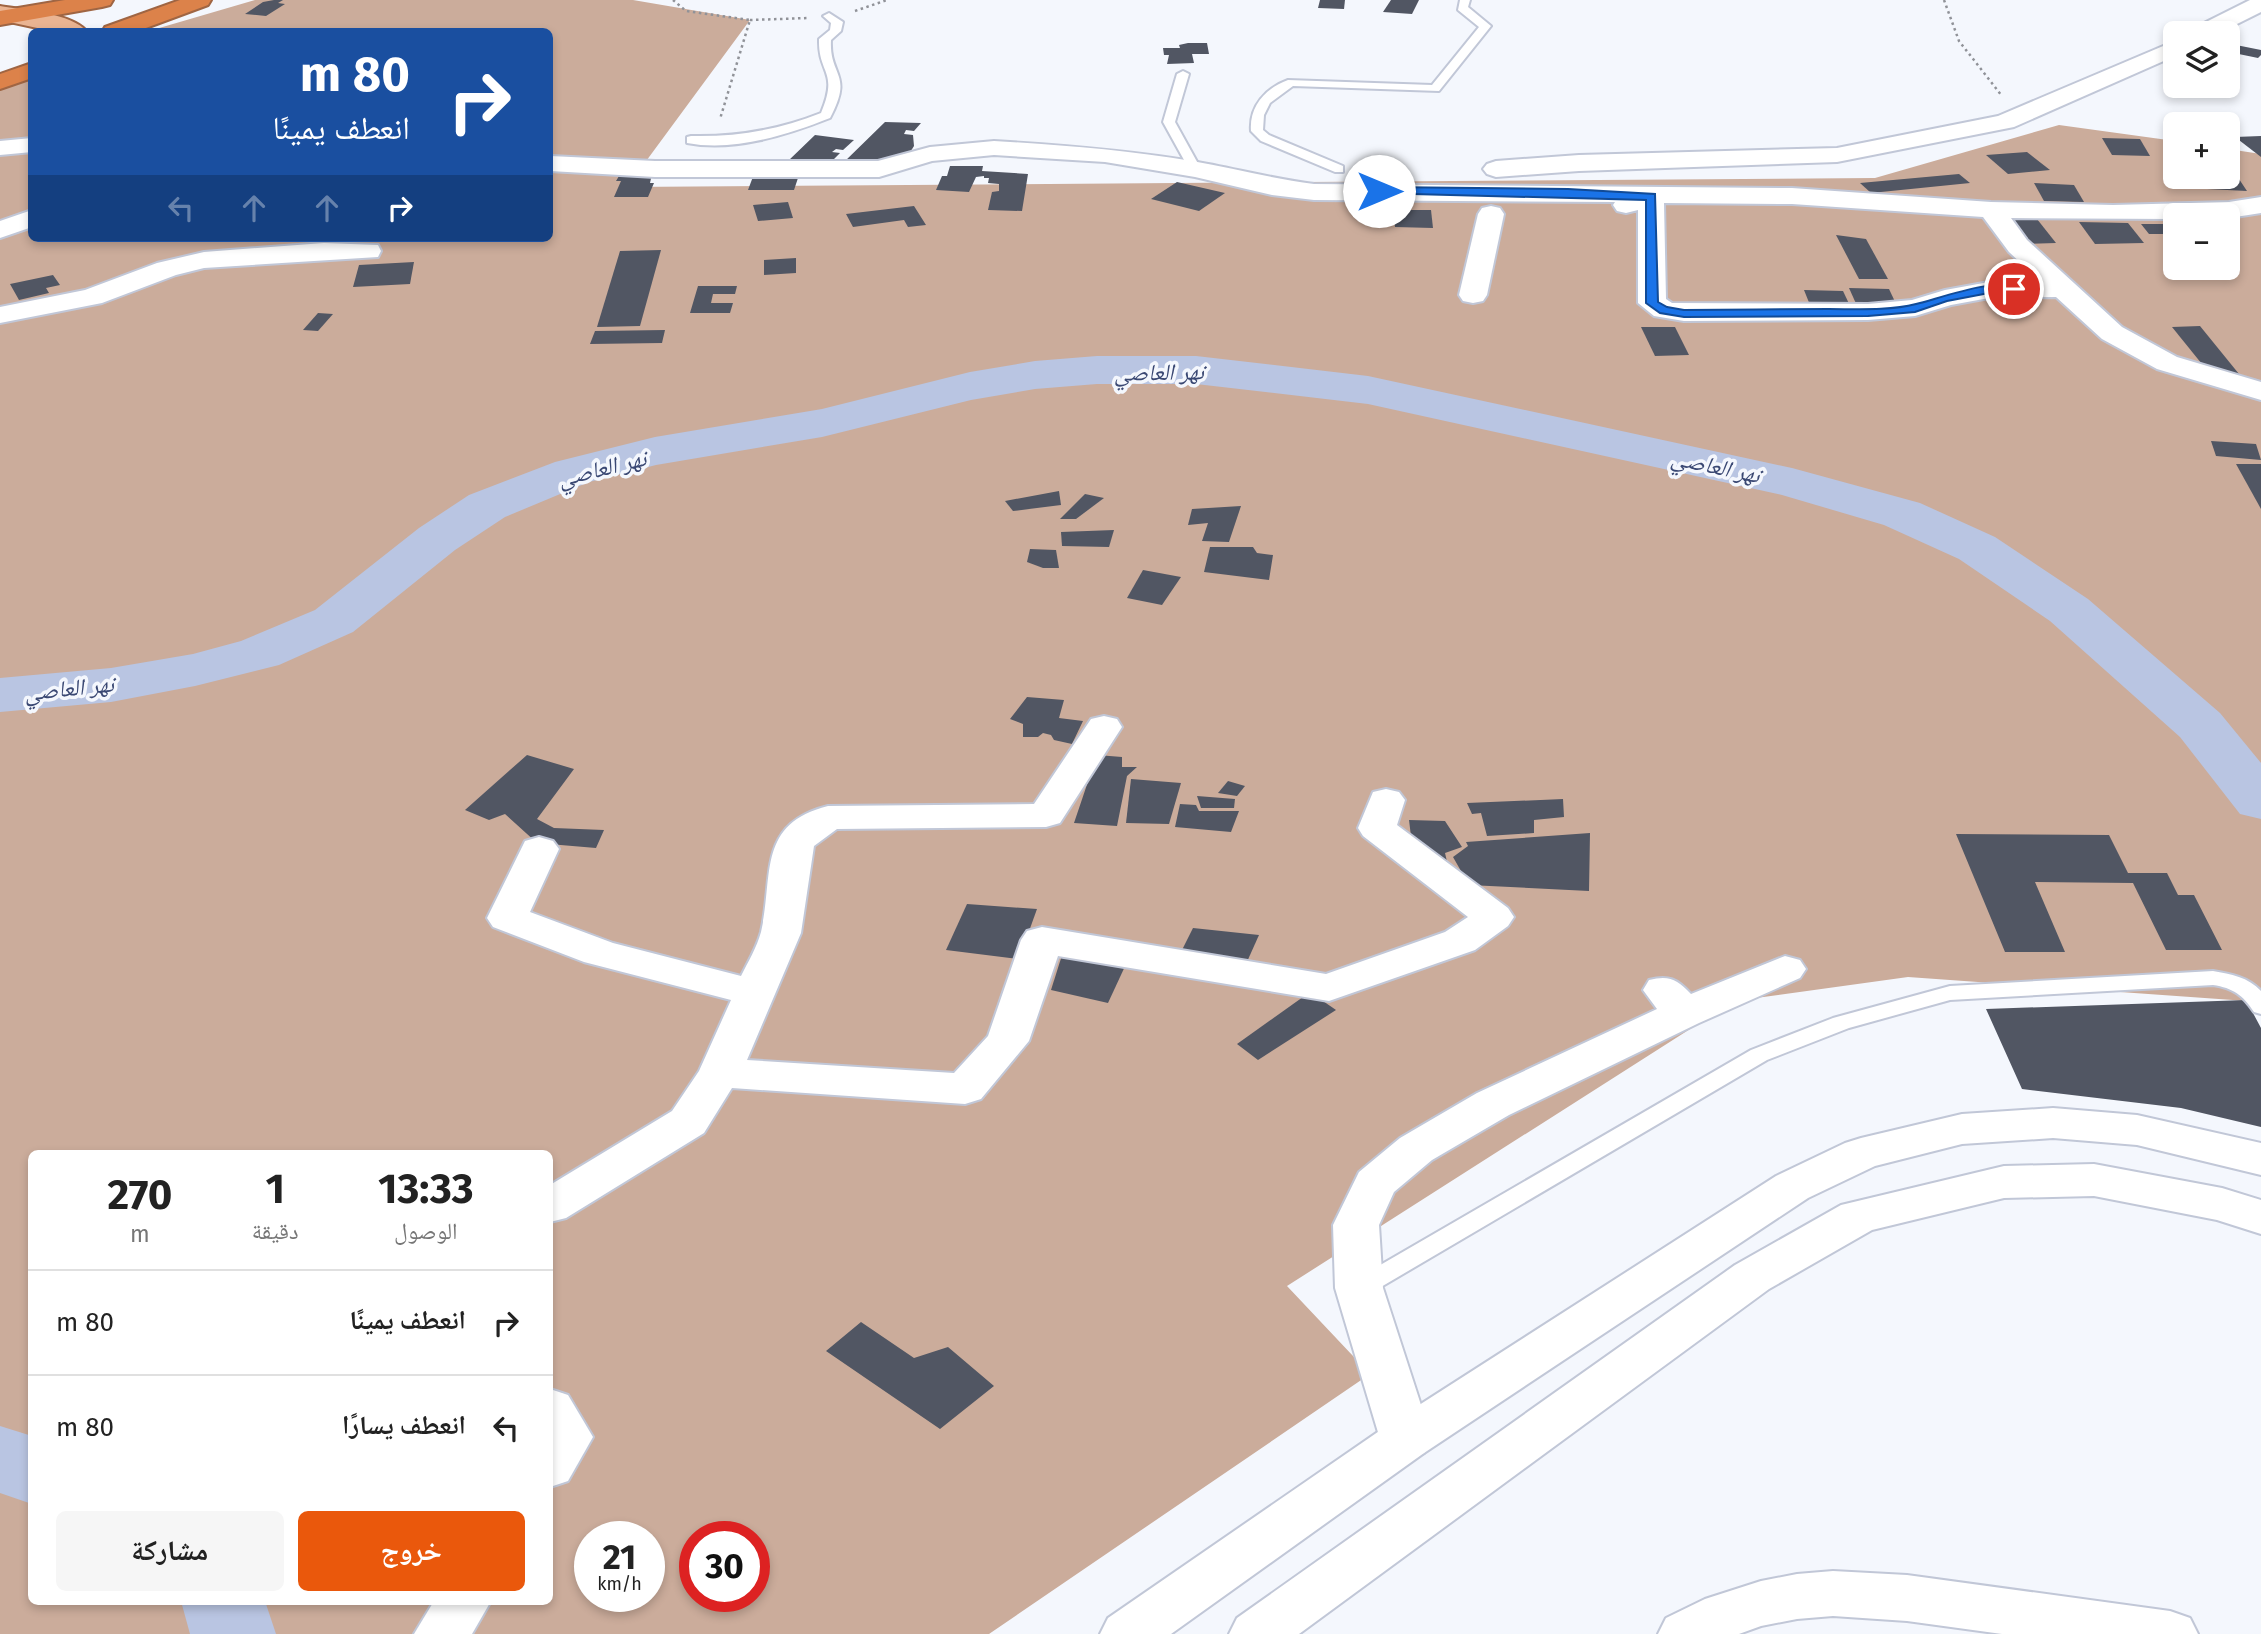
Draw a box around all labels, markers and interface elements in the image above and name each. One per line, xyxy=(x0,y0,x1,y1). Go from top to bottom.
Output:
map controls xyxy=(2163,21,2240,280)
button: layers xyxy=(2163,21,2240,98)
text: 80 m xyxy=(300,45,410,104)
icon: right xyxy=(434,56,525,147)
text: انعطف يمينًا xyxy=(272,109,410,147)
button: + xyxy=(2163,112,2240,189)
position arrow xyxy=(1342,154,1416,228)
icon: left xyxy=(162,189,200,227)
icon: ahead xyxy=(235,189,273,227)
icon: ahead xyxy=(308,189,346,227)
icon: right xyxy=(381,189,419,227)
button: − xyxy=(2163,203,2240,280)
pin xyxy=(1984,259,2044,319)
icon: arrive xyxy=(1995,270,2033,308)
water label: نهر العاصي xyxy=(1114,357,1207,392)
water label: نهر العاصي xyxy=(555,443,653,497)
water label: نهر العاصي xyxy=(1668,443,1766,494)
water label: نهر العاصي xyxy=(23,669,119,711)
text: 1 xyxy=(265,1164,285,1214)
text: 13:33 xyxy=(378,1164,474,1214)
text: 270 xyxy=(107,1170,172,1220)
text: دقيقة xyxy=(252,1217,299,1245)
text: الوصول xyxy=(394,1217,458,1245)
text: m xyxy=(130,1220,150,1248)
icon: right xyxy=(487,1304,525,1342)
text: انعطف يمينًا xyxy=(350,1305,466,1336)
text: 80 m xyxy=(56,1307,114,1338)
icon: left xyxy=(487,1409,525,1447)
text: انعطف يسارًا xyxy=(342,1410,466,1441)
text: 80 m xyxy=(56,1412,114,1443)
button: مشاركة xyxy=(56,1511,284,1591)
button: خروج xyxy=(298,1511,525,1591)
speed limit sign: 30 xyxy=(679,1521,770,1612)
text: 21 xyxy=(603,1536,636,1578)
text: km/h xyxy=(597,1573,642,1595)

